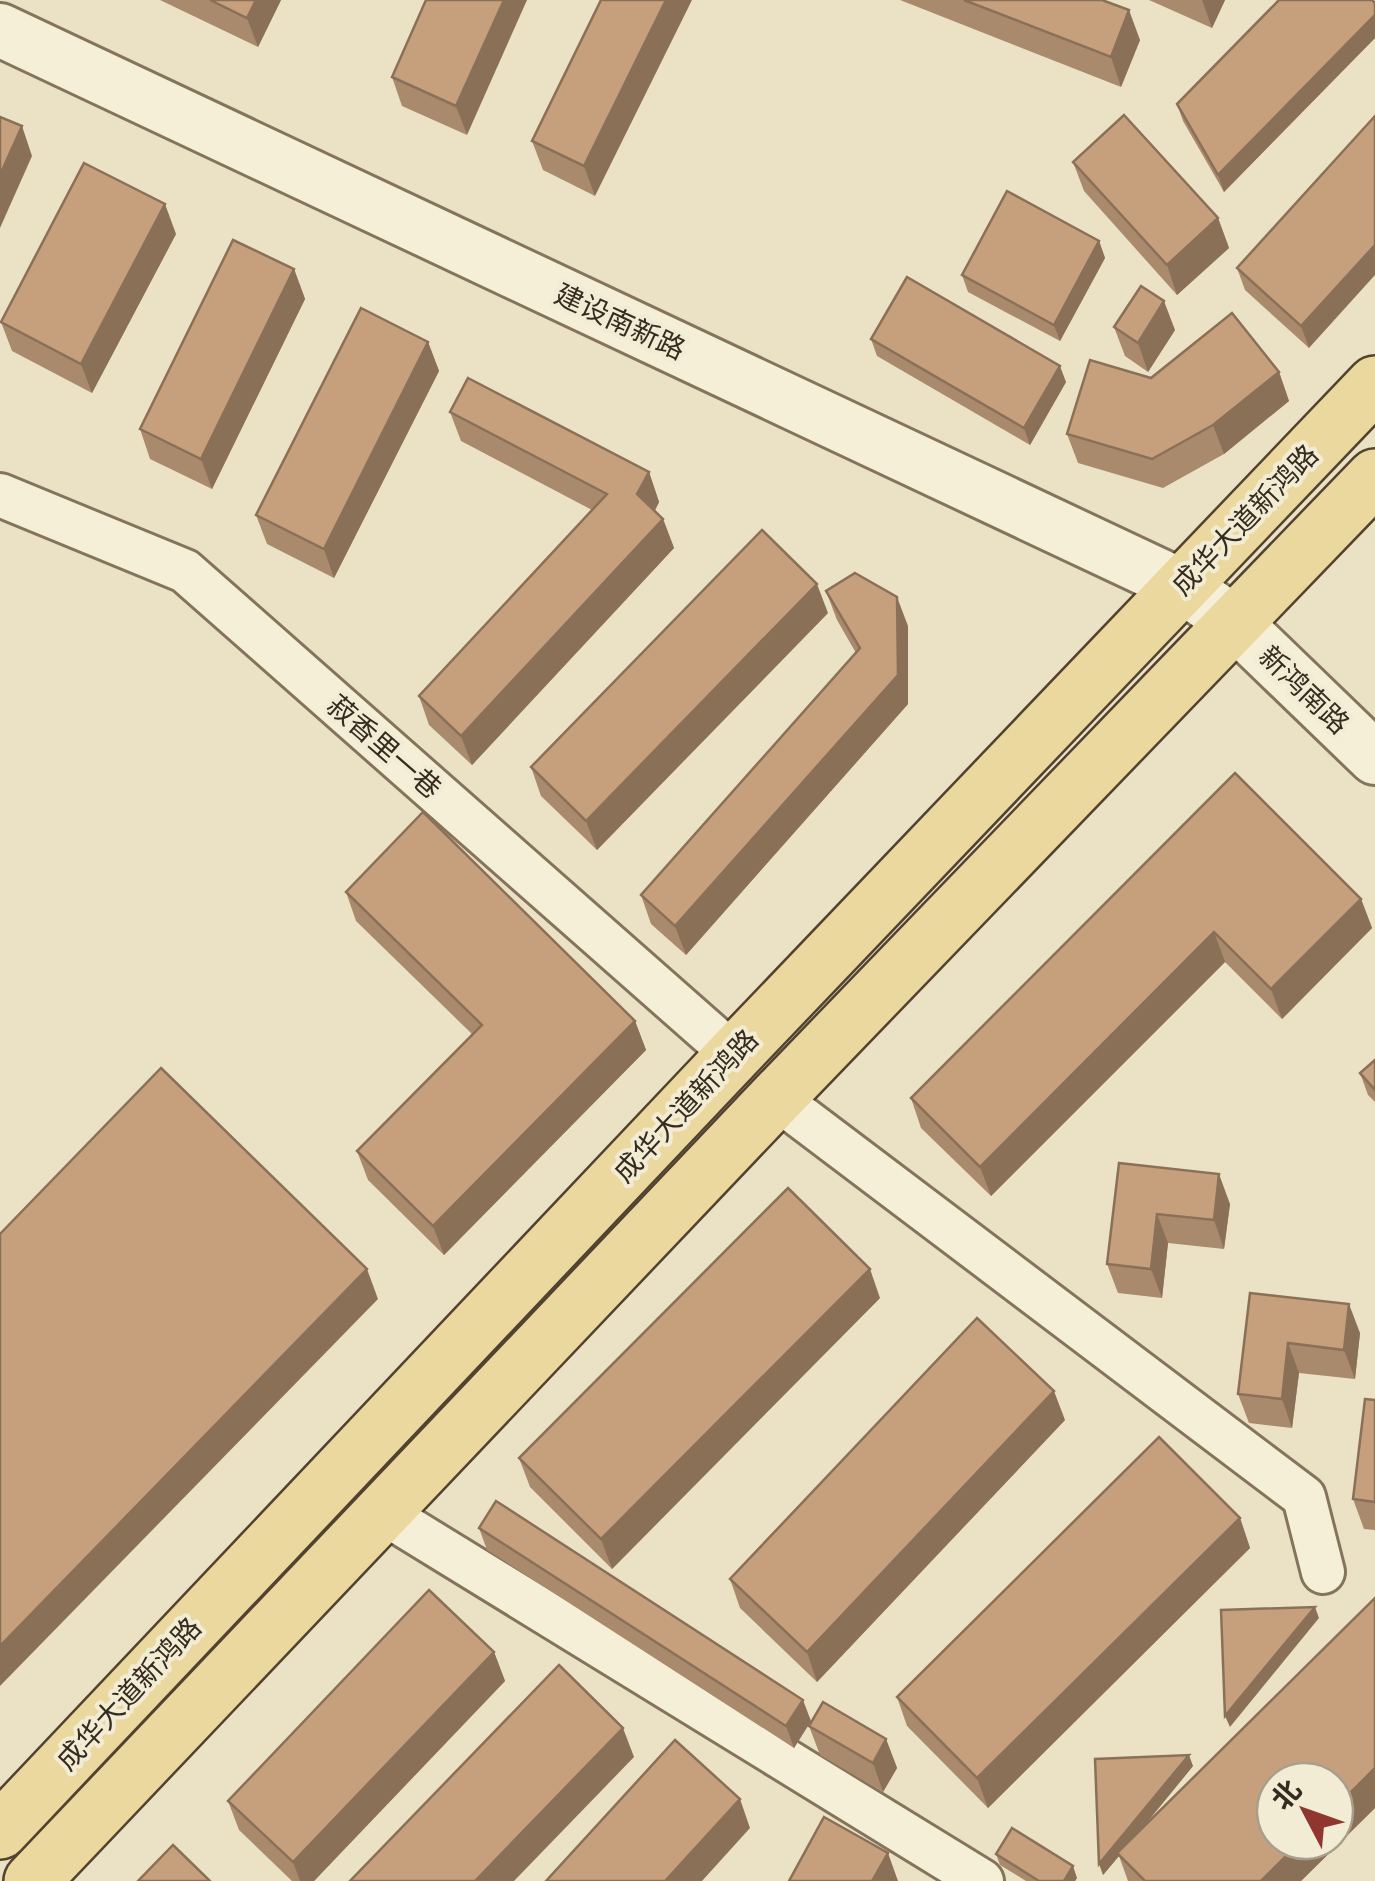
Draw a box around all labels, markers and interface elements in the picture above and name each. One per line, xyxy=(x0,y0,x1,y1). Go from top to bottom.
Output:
street label: 建设南新路 xyxy=(550,277,690,367)
street label: 成华大道新鸿路 xyxy=(1165,438,1325,602)
street label: 新鸿南路 xyxy=(1252,639,1356,741)
street label: 菽香里一巷 xyxy=(320,689,448,805)
street label: 成华大道新鸿路 xyxy=(607,1023,765,1189)
street label: 成华大道新鸿路 xyxy=(50,1611,208,1777)
north arrow xyxy=(1255,1761,1355,1861)
text: 北 xyxy=(1265,1774,1308,1816)

